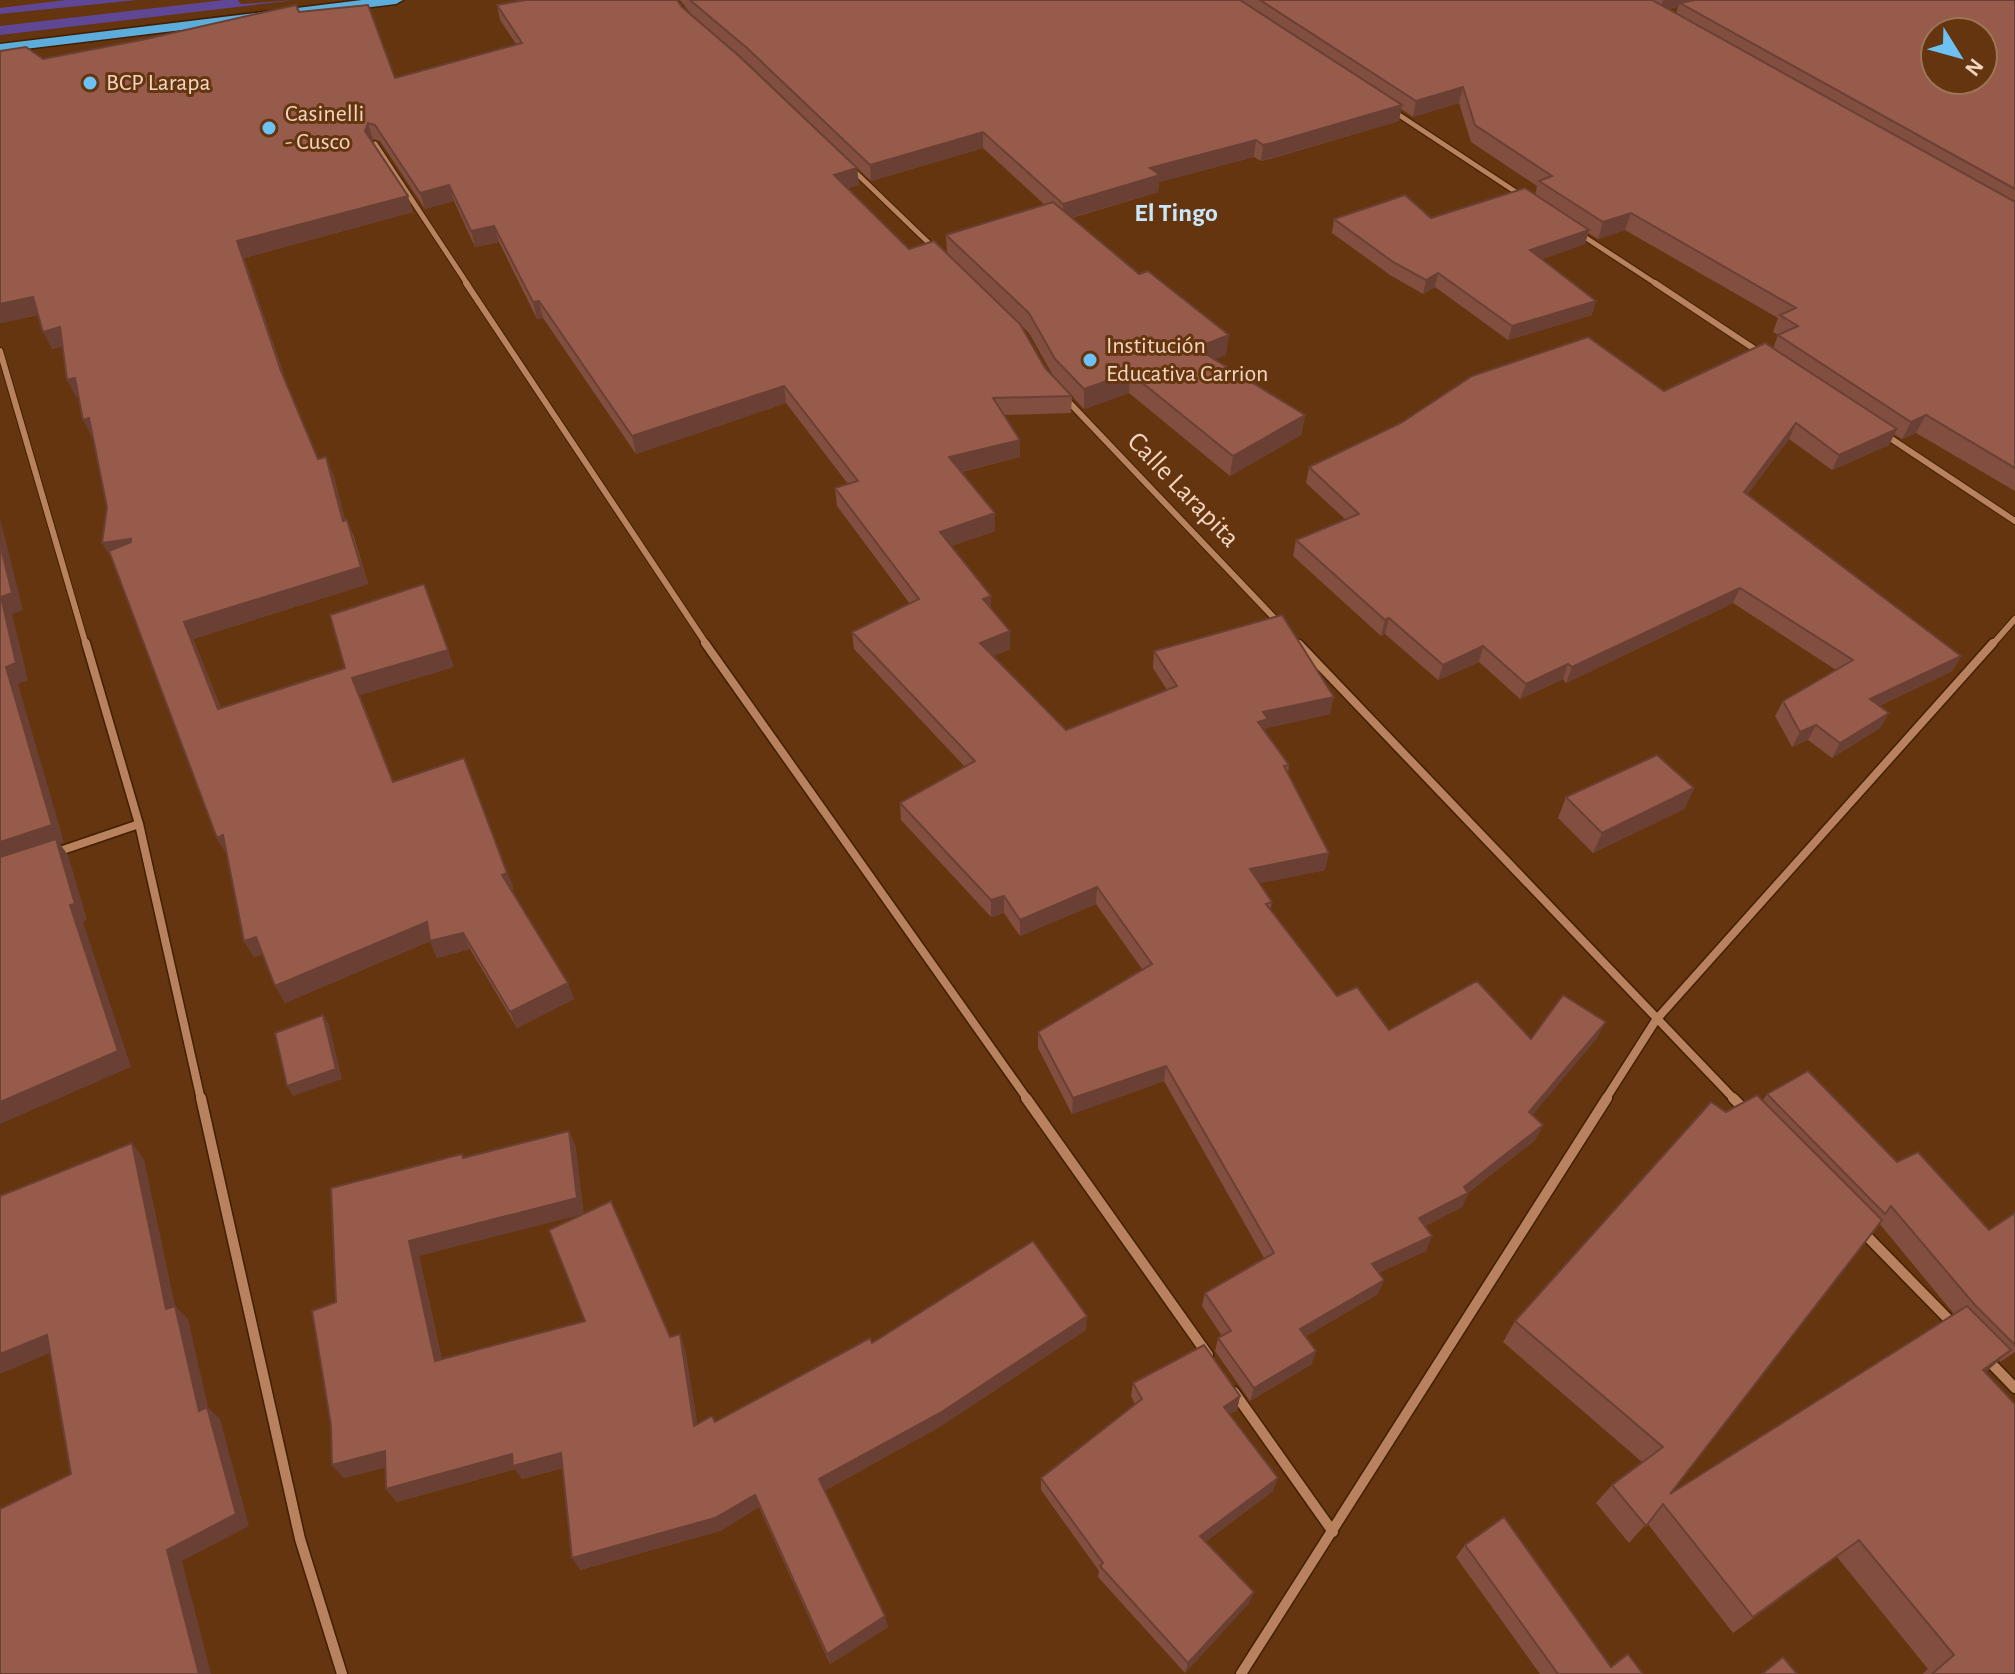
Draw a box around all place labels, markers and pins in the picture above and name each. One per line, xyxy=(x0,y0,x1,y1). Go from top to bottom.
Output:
place label: BCP Larapa xyxy=(106,71,211,95)
marker: BCP Larapa xyxy=(81,74,99,92)
place label: Casinelli - Cusco xyxy=(285,102,364,154)
marker: Casinelli - Cusco xyxy=(260,119,278,137)
place label: Institución Educativa Carrion xyxy=(1106,334,1269,386)
marker: Institución Educativa Carrion xyxy=(1081,351,1099,369)

